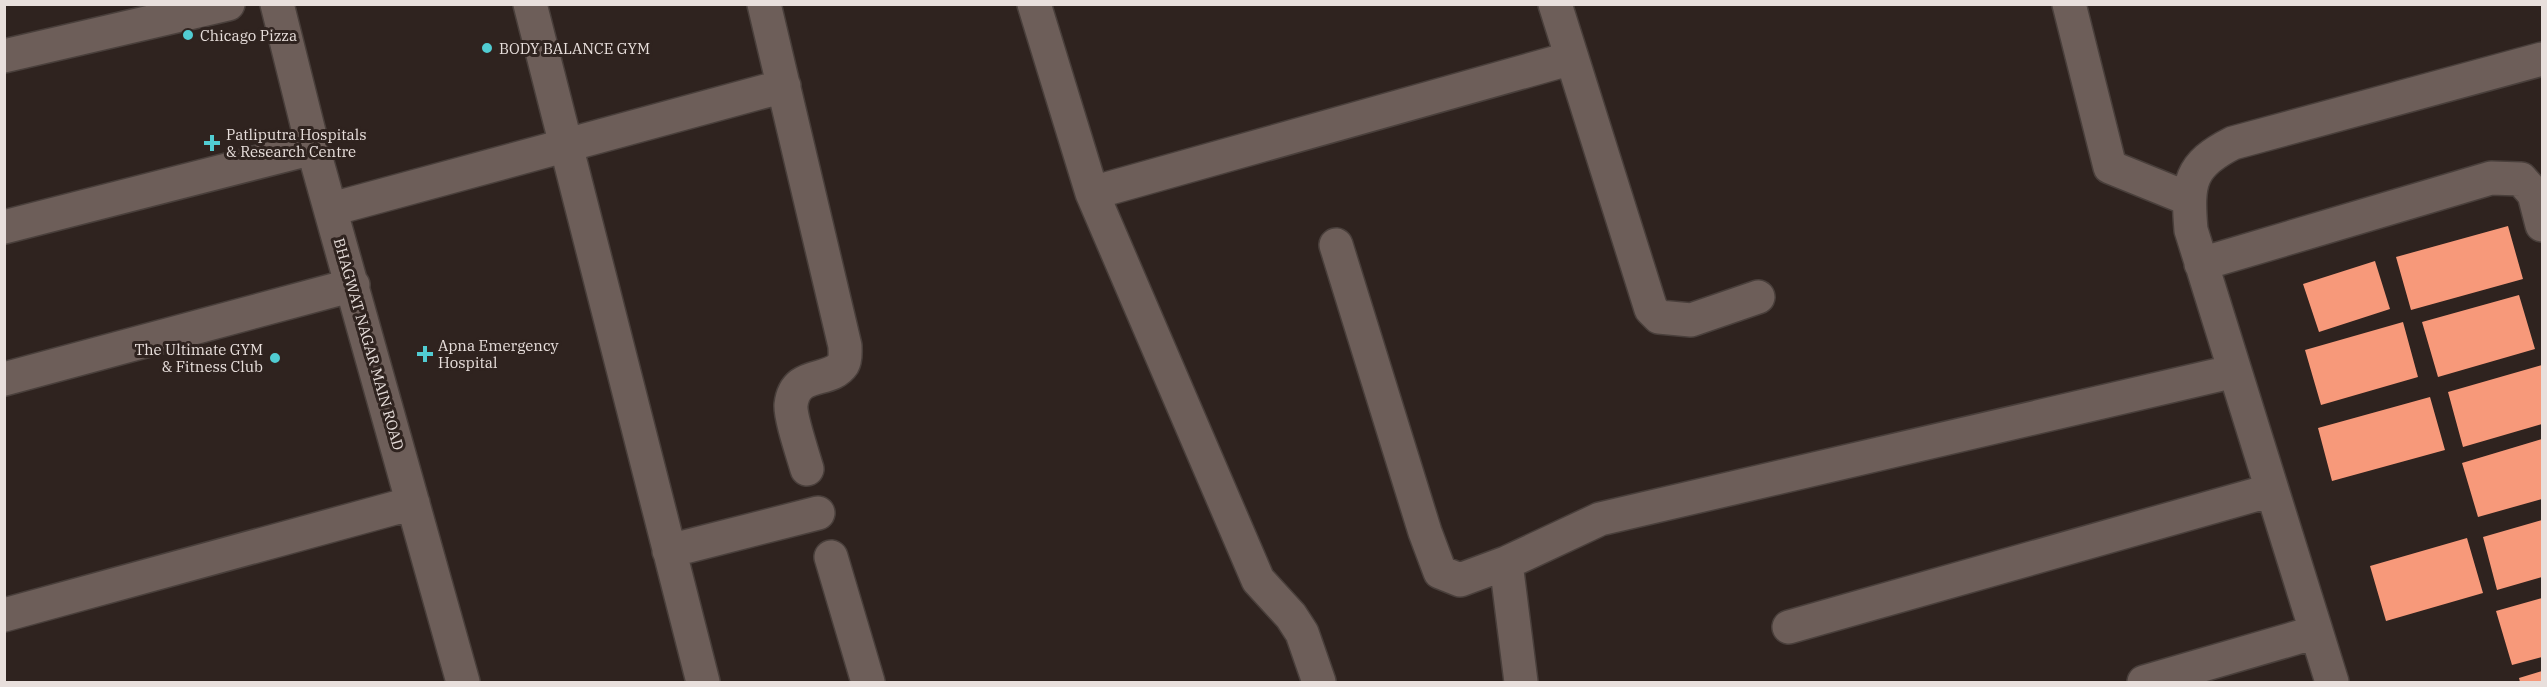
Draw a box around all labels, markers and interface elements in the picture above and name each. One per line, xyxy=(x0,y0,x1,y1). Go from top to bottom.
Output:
place label: Chicago Pizza xyxy=(200,26,297,45)
marker: Chicago Pizza xyxy=(181,28,195,42)
place label: BODY BALANCE GYM xyxy=(499,39,650,58)
marker: BODY BALANCE GYM xyxy=(480,41,494,55)
place label: Patliputra Hospitals & Research Centre xyxy=(226,125,367,161)
marker: Patliputra Hospitals & Research Centre xyxy=(203,134,221,152)
street label: BHAGWAT NAGAR MAIN ROAD xyxy=(330,236,408,452)
place label: Apna Emergency Hospital xyxy=(438,336,559,372)
place label: The Ultimate GYM & Fitness Club xyxy=(134,340,263,376)
marker: Apna Emergency Hospital xyxy=(416,345,434,363)
marker: The Ultimate GYM & Fitness Club xyxy=(268,351,282,365)

